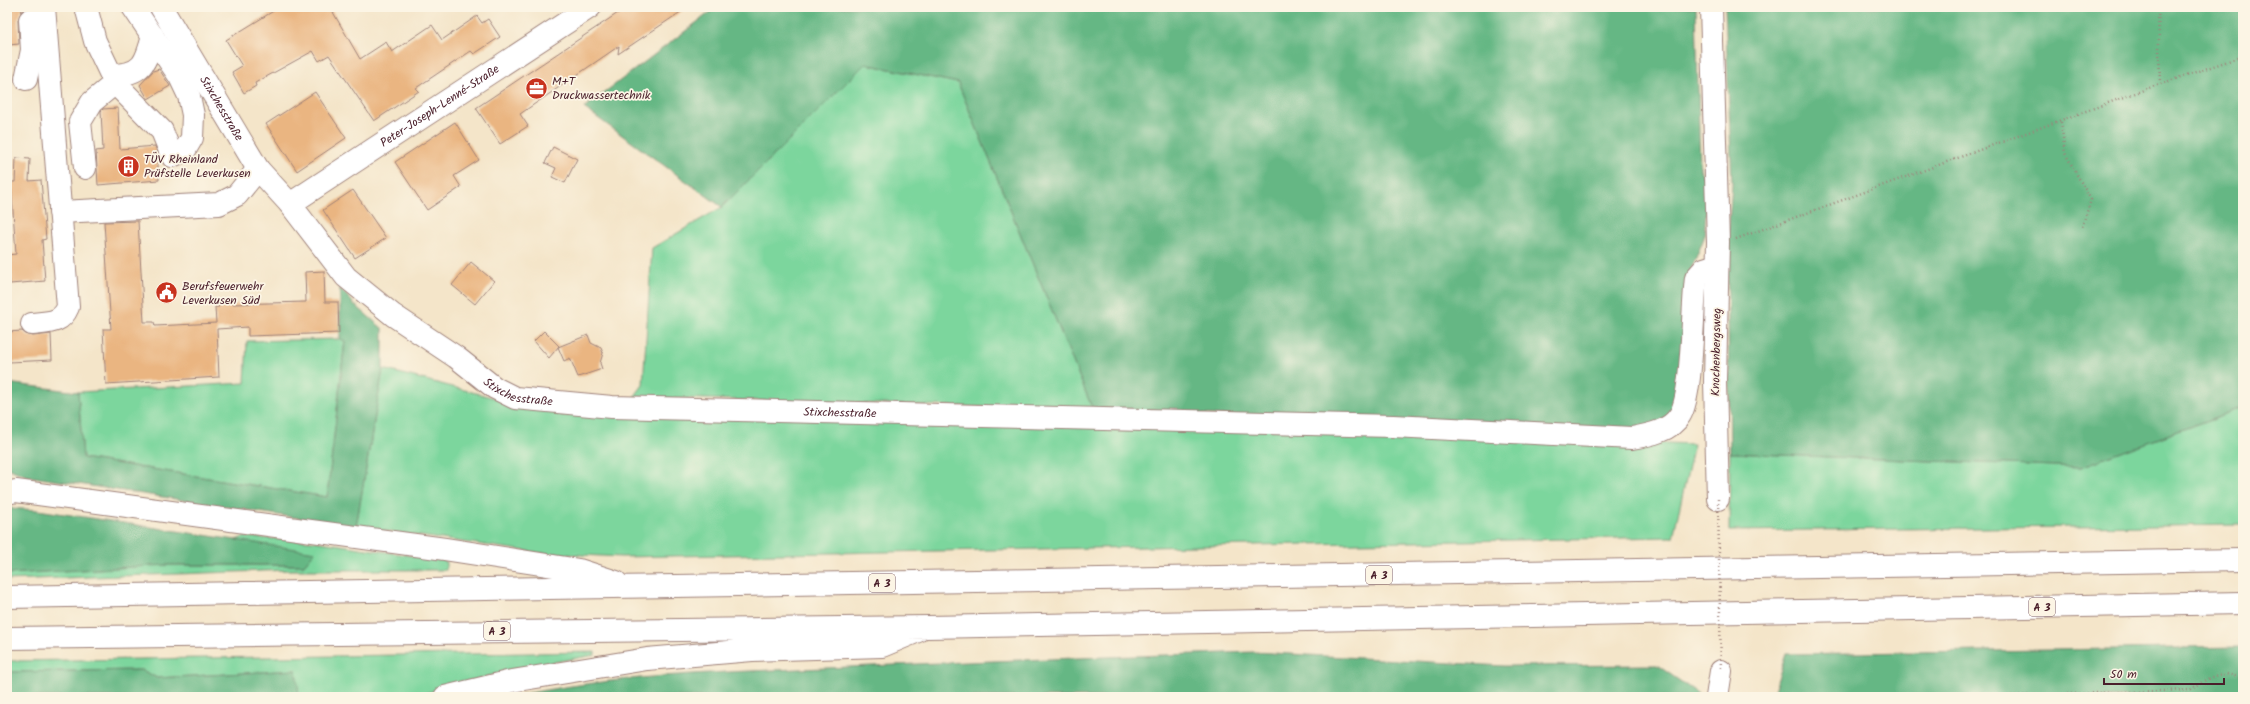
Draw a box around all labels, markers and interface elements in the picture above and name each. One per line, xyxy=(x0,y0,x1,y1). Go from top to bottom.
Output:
street label: Peter-Joseph-Lenné-Straße xyxy=(376,60,504,152)
street label: Stixchesstraße xyxy=(194,72,248,145)
place label: M+T Druckwassertechnik xyxy=(552,72,651,105)
office icon: M+T Druckwassertechnik xyxy=(524,75,550,101)
place label: TÜV Rheinland Prüfstelle Leverkusen xyxy=(144,150,251,183)
building icon: TÜV Rheinland Prüfstelle Leverkusen xyxy=(115,153,141,179)
place label: Berufsfeuerwehr Leverkusen Süd xyxy=(182,277,264,310)
public building icon: Berufsfeuerwehr Leverkusen Süd xyxy=(154,280,180,306)
street label: Knochenbergsweg xyxy=(1706,307,1727,396)
street label: Stixchesstraße xyxy=(479,373,554,412)
street label: Stixchesstraße xyxy=(803,403,877,423)
road number: A 3 xyxy=(1366,566,1392,584)
road number: A 3 xyxy=(869,574,895,592)
road number: A 3 xyxy=(2029,598,2055,616)
road number: A 3 xyxy=(484,622,510,640)
scale bar xyxy=(2104,660,2224,686)
text: 50 m xyxy=(2110,665,2137,684)

